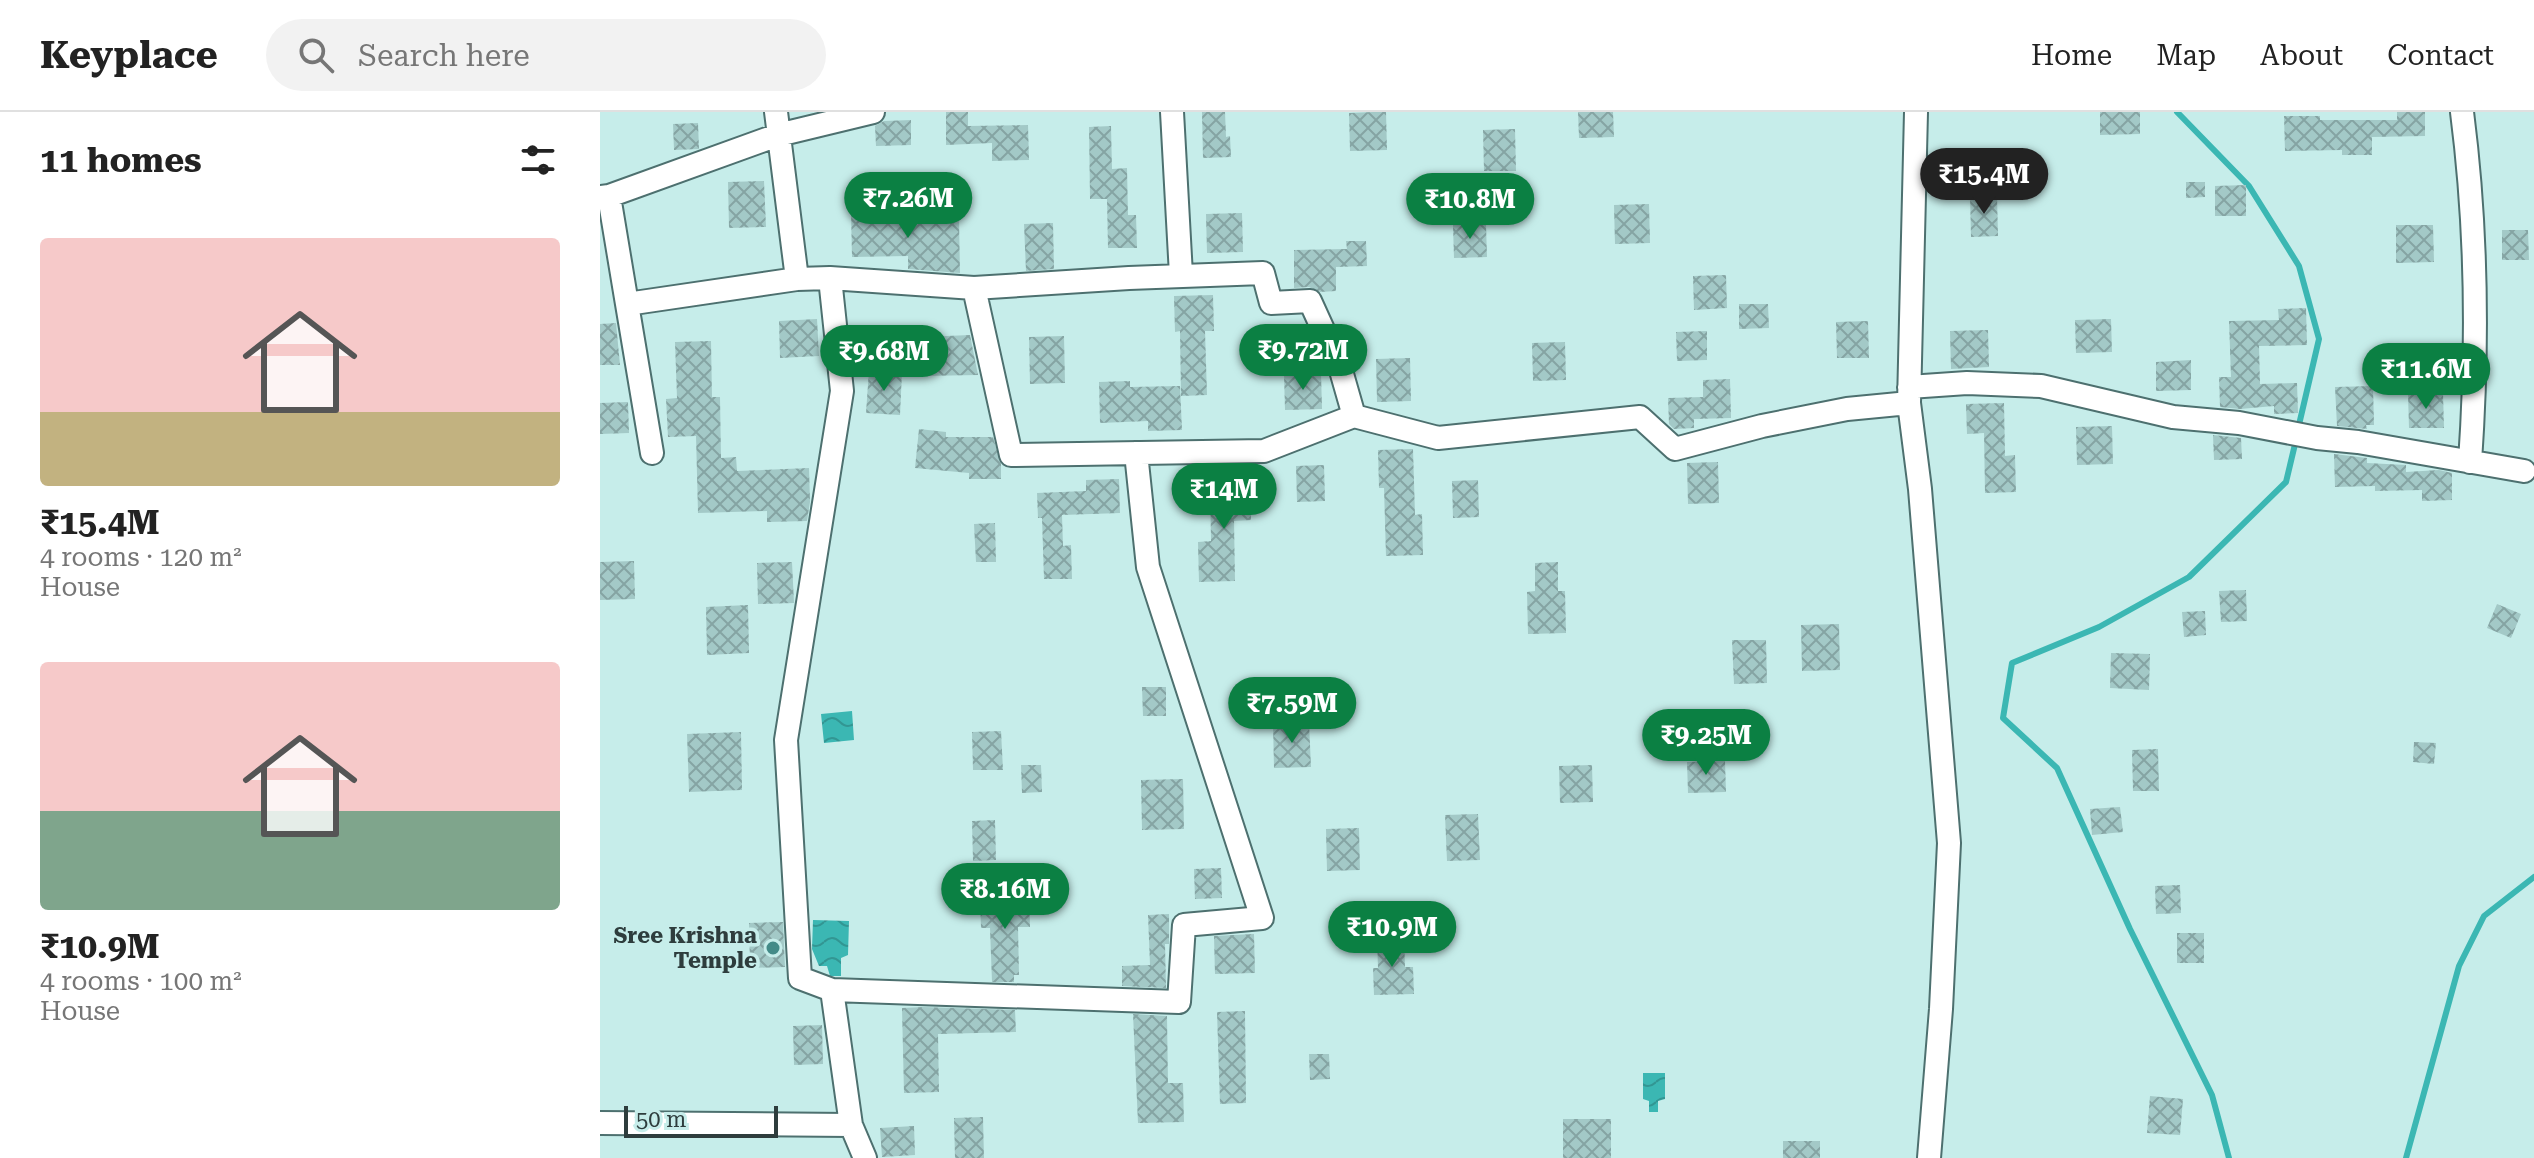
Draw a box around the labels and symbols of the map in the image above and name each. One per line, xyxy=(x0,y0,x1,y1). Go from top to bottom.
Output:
pin: ₹15.4M xyxy=(1919,148,2049,216)
pin: ₹7.26M xyxy=(843,172,973,240)
pin: ₹10.8M xyxy=(1405,173,1535,241)
pin: ₹9.72M xyxy=(1238,324,1368,392)
pin: ₹9.68M xyxy=(819,325,949,393)
pin: ₹11.6M xyxy=(2361,343,2491,411)
pin: ₹14M xyxy=(1177,463,1271,531)
pin: ₹7.59M xyxy=(1227,677,1357,745)
pin: ₹9.25M xyxy=(1641,709,1771,777)
pin: ₹8.16M xyxy=(940,863,1070,931)
pin: ₹10.9M xyxy=(1327,901,1457,969)
place label: Sree Krishna Temple xyxy=(613,923,757,973)
marker: Sree Krishna Temple xyxy=(764,939,782,957)
scale bar xyxy=(624,1102,778,1138)

